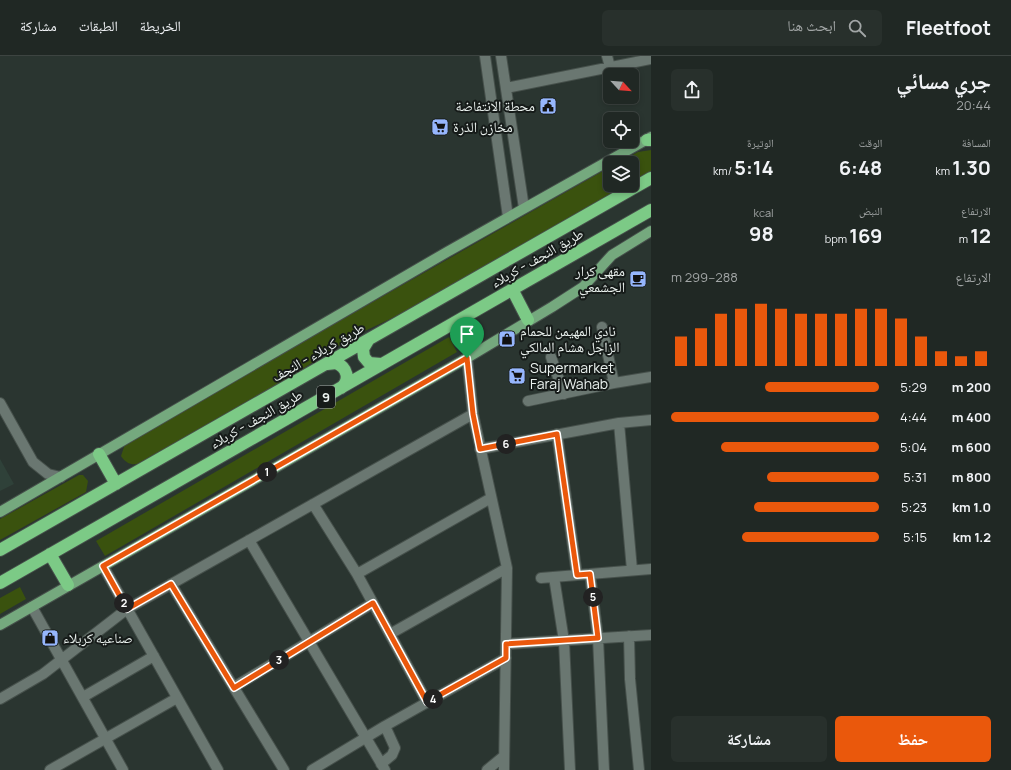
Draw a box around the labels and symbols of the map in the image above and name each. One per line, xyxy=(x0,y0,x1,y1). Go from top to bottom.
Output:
north arrow xyxy=(603,68,639,104)
place label: محطة الانتفاضة xyxy=(456,96,535,115)
public building icon: محطة الانتفاضة xyxy=(538,96,558,116)
supermarket icon: مخازن الذرة xyxy=(430,117,450,137)
place label: مخازن الذرة xyxy=(453,117,513,136)
street label: طريق النجف - كربلاء xyxy=(487,223,587,293)
place label: مقهى كرار الجشمعي xyxy=(574,261,625,299)
cafe icon: مقهى كرار الجشمعي xyxy=(628,269,648,289)
street label: طريق كربلاء - النجف xyxy=(268,317,368,387)
pin xyxy=(450,317,484,358)
place label: نادي المهيمن للحمام الزاجل هشام المالكي xyxy=(520,321,619,359)
shop icon: نادي المهيمن للحمام الزاجل هشام المالكي xyxy=(497,329,517,349)
place label: Supermarket Faraj Wahab xyxy=(530,358,614,393)
supermarket icon: Supermarket Faraj Wahab xyxy=(507,366,527,386)
street label: طريق النجف - كربلاء xyxy=(206,384,306,454)
road number: 9 xyxy=(317,386,335,408)
pin: 6 xyxy=(496,434,516,454)
pin: 1 xyxy=(257,462,277,482)
pin: 5 xyxy=(583,587,603,607)
pin: 2 xyxy=(114,593,134,613)
shop icon: صناعيه كربلاء xyxy=(40,628,60,648)
place label: صناعيه كربلاء xyxy=(63,628,133,647)
pin: 3 xyxy=(269,650,289,670)
pin: 4 xyxy=(423,689,443,709)

